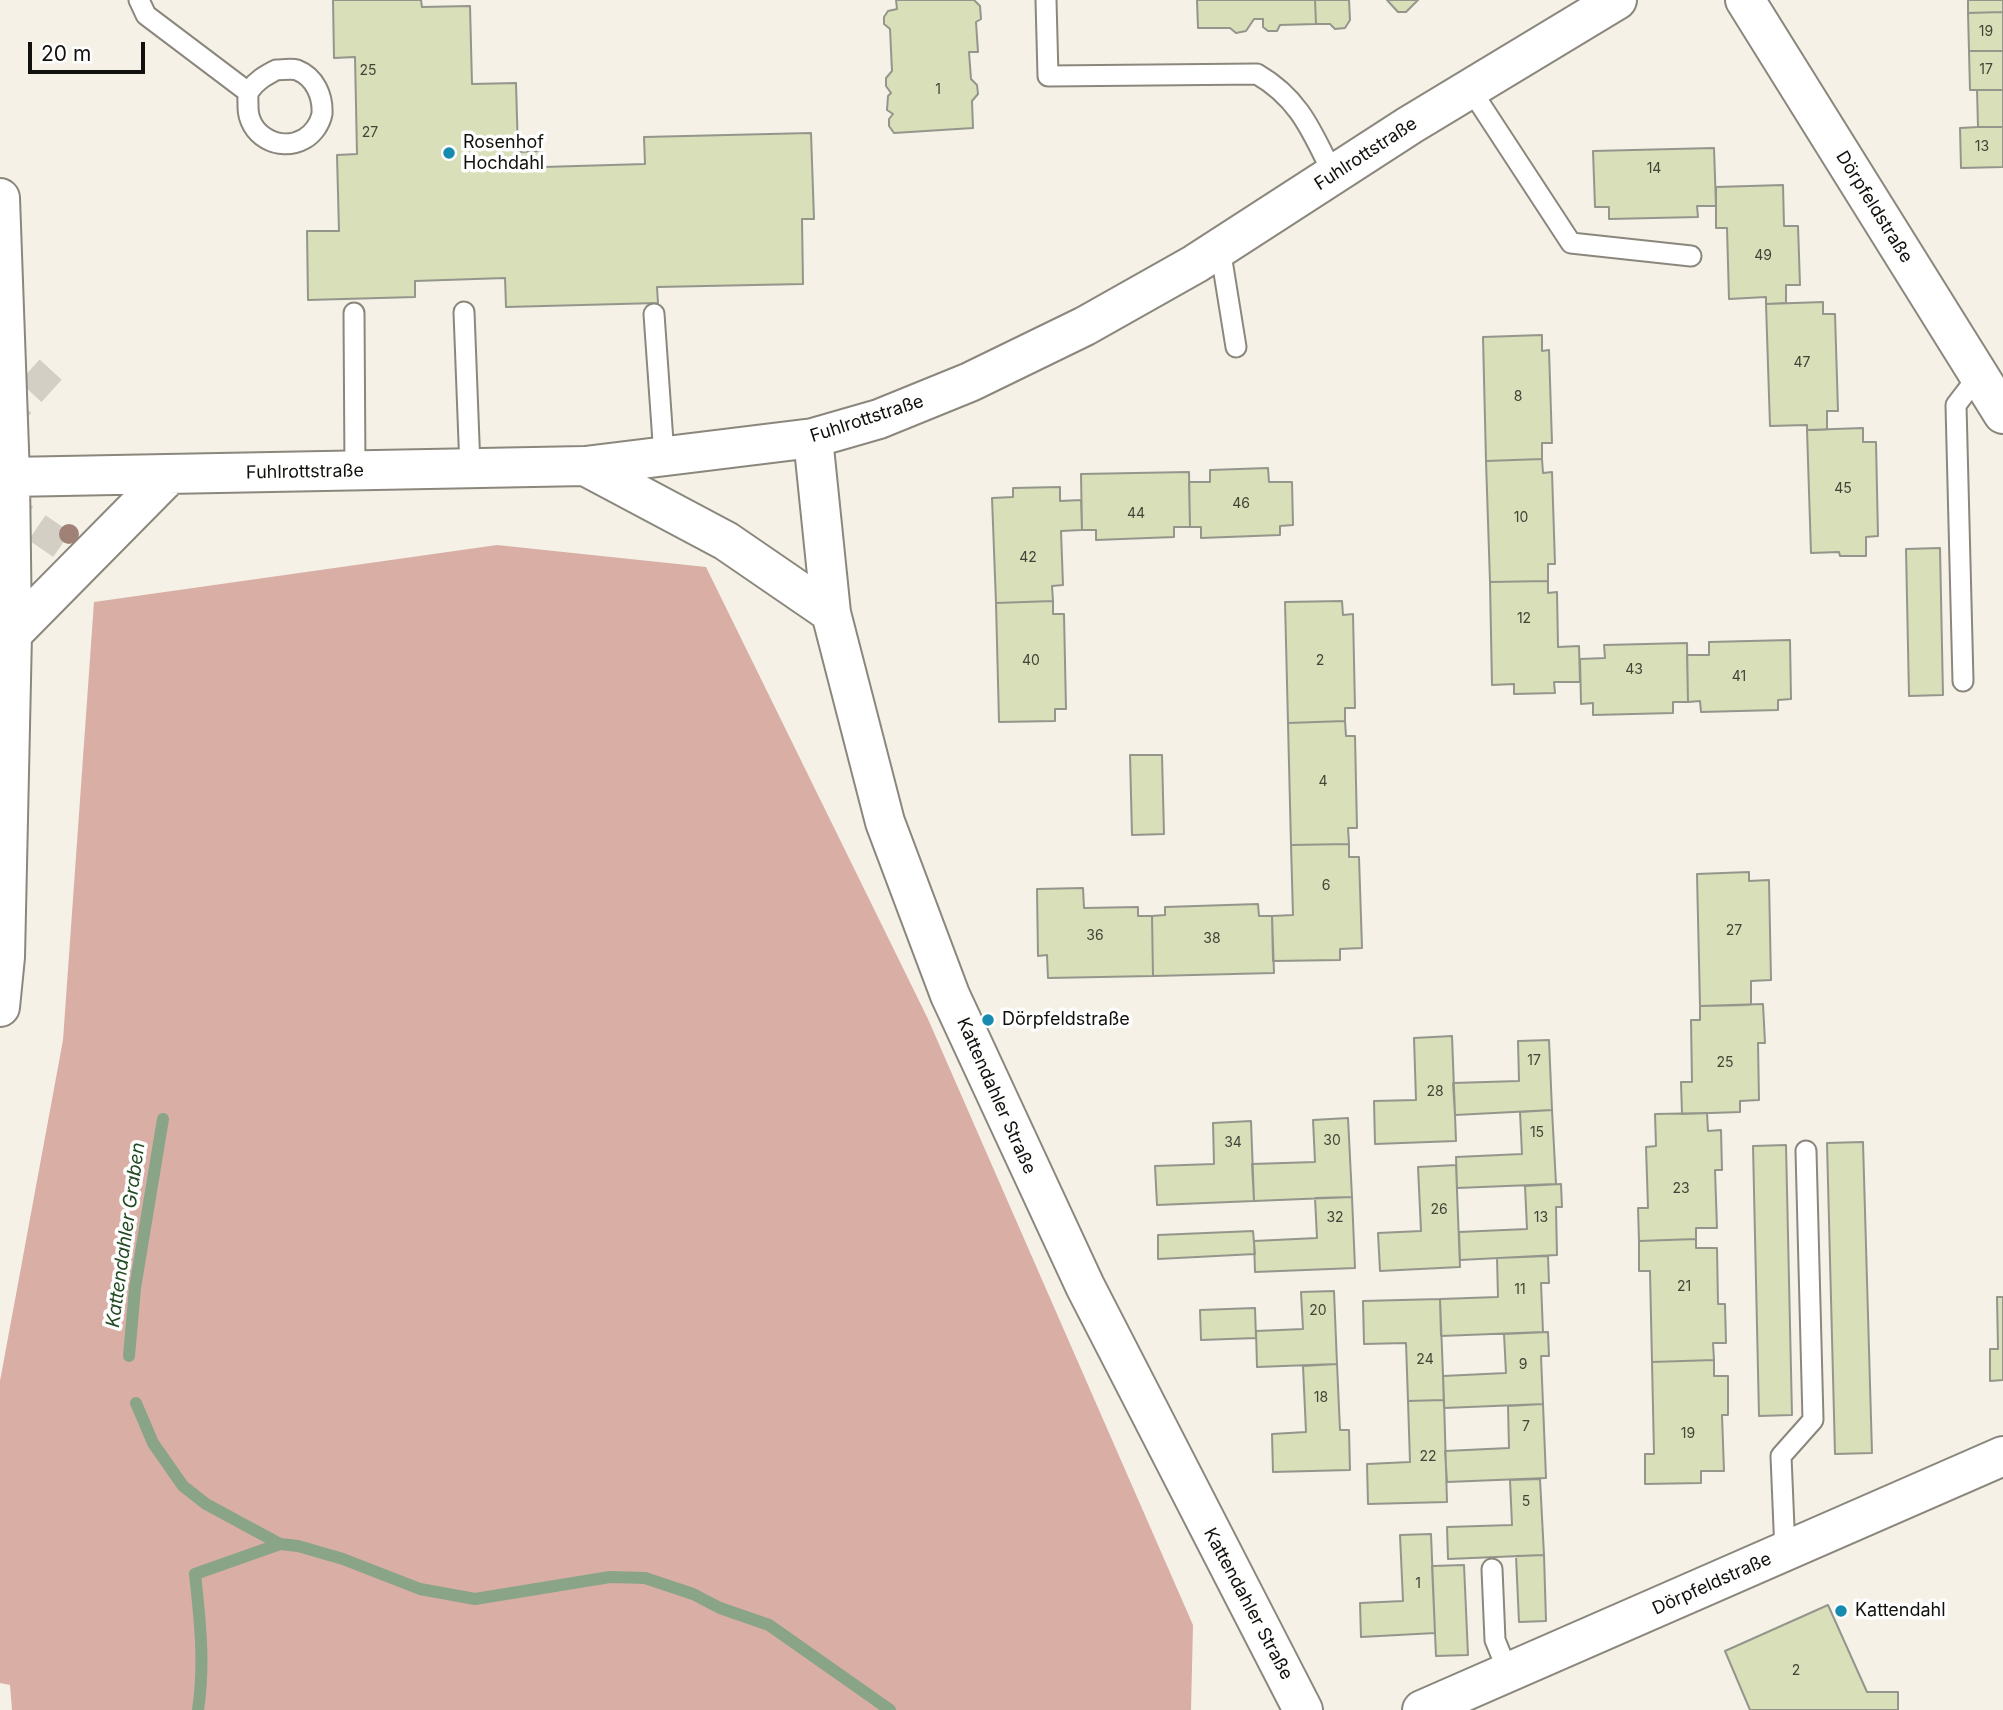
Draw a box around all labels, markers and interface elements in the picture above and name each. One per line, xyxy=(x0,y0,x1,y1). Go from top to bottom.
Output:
house number: 19 xyxy=(1979,24,1993,40)
scale bar xyxy=(32,28,149,72)
text: 20 m xyxy=(41,41,91,66)
house number: 17 xyxy=(1979,62,1993,78)
house number: 25 xyxy=(359,63,377,79)
house number: 1 xyxy=(935,82,941,98)
street label: Fuhlrottstraße xyxy=(1311,113,1421,195)
house number: 27 xyxy=(362,125,378,141)
place label: Rosenhof Hochdahl xyxy=(463,132,544,174)
house number: 13 xyxy=(1975,139,1989,155)
marker: Rosenhof Hochdahl xyxy=(441,145,457,161)
street label: Dörpfeldstraße xyxy=(1831,147,1917,267)
house number: 14 xyxy=(1647,161,1661,177)
house number: 49 xyxy=(1754,248,1772,264)
house number: 47 xyxy=(1794,355,1810,371)
house number: 8 xyxy=(1514,389,1522,405)
street label: Fuhlrottstraße xyxy=(808,391,926,447)
street label: Fuhlrottstraße xyxy=(246,460,364,484)
house number: 45 xyxy=(1834,481,1852,497)
house number: 46 xyxy=(1232,496,1250,512)
house number: 44 xyxy=(1127,506,1145,522)
house number: 10 xyxy=(1514,510,1528,526)
house number: 42 xyxy=(1019,550,1037,566)
house number: 12 xyxy=(1517,611,1531,627)
house number: 40 xyxy=(1022,653,1040,669)
house number: 2 xyxy=(1316,653,1324,669)
house number: 43 xyxy=(1625,662,1643,678)
house number: 41 xyxy=(1732,669,1746,685)
house number: 4 xyxy=(1318,774,1328,790)
house number: 6 xyxy=(1322,878,1330,894)
house number: 27 xyxy=(1726,923,1742,939)
house number: 36 xyxy=(1086,928,1104,944)
house number: 38 xyxy=(1203,931,1221,947)
place label: Dörpfeldstraße xyxy=(1002,1009,1130,1031)
marker: Dörpfeldstraße xyxy=(980,1012,996,1028)
street label: Kattendahler Straße xyxy=(952,1014,1040,1178)
house number: 17 xyxy=(1527,1053,1541,1069)
house number: 25 xyxy=(1716,1055,1734,1071)
house number: 28 xyxy=(1426,1084,1444,1100)
house number: 15 xyxy=(1530,1125,1544,1141)
house number: 30 xyxy=(1323,1133,1341,1149)
house number: 34 xyxy=(1224,1135,1242,1151)
water label: Kattendahler Graben xyxy=(102,1141,150,1329)
house number: 23 xyxy=(1672,1181,1690,1197)
house number: 26 xyxy=(1430,1202,1448,1218)
house number: 32 xyxy=(1326,1210,1344,1226)
house number: 13 xyxy=(1534,1210,1548,1226)
house number: 21 xyxy=(1677,1279,1691,1295)
house number: 11 xyxy=(1514,1282,1526,1298)
house number: 20 xyxy=(1309,1303,1327,1319)
house number: 24 xyxy=(1416,1352,1434,1368)
house number: 9 xyxy=(1519,1357,1527,1373)
house number: 18 xyxy=(1314,1390,1328,1406)
house number: 7 xyxy=(1522,1419,1530,1435)
house number: 19 xyxy=(1681,1426,1695,1442)
house number: 22 xyxy=(1419,1449,1437,1465)
house number: 5 xyxy=(1522,1494,1530,1510)
street label: Kattendahler Straße xyxy=(1199,1524,1297,1684)
street label: Dörpfeldstraße xyxy=(1649,1548,1775,1620)
house number: 1 xyxy=(1415,1576,1421,1592)
place label: Kattendahl xyxy=(1855,1600,1946,1622)
marker: Kattendahl xyxy=(1833,1603,1849,1619)
house number: 2 xyxy=(1792,1663,1800,1679)

